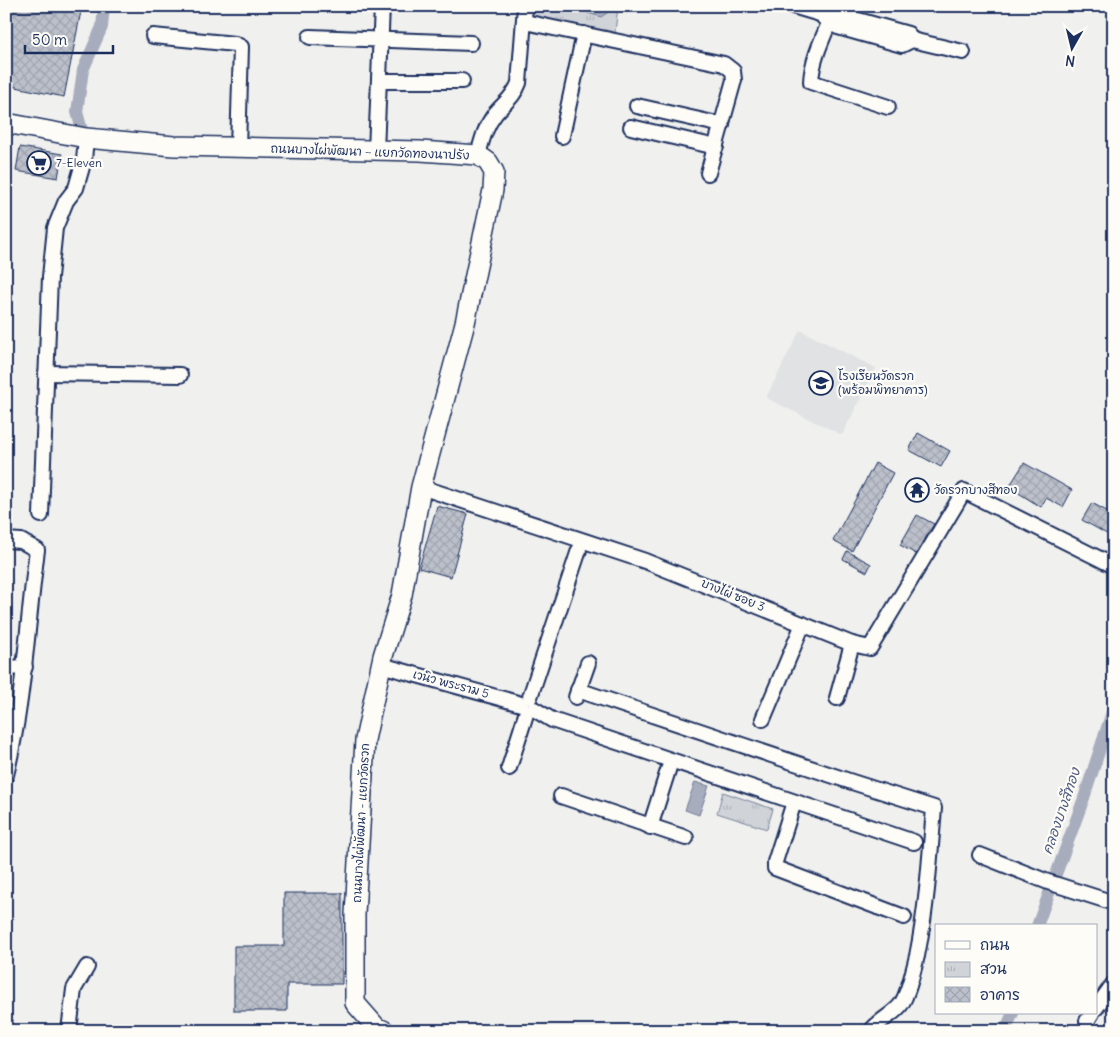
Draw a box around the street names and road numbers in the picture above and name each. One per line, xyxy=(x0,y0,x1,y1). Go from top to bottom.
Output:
street label: ถนนบางไผ่พัฒนา – แยกวัดทองนาปรัง xyxy=(270,141,470,162)
street label: บางไผ่ ซอย 3 xyxy=(699,575,767,614)
street label: เวนิว พระราม 5 xyxy=(412,666,491,701)
street label: ถนนบางไผ่พัฒนา - แยกวัดรวก xyxy=(349,743,372,903)

